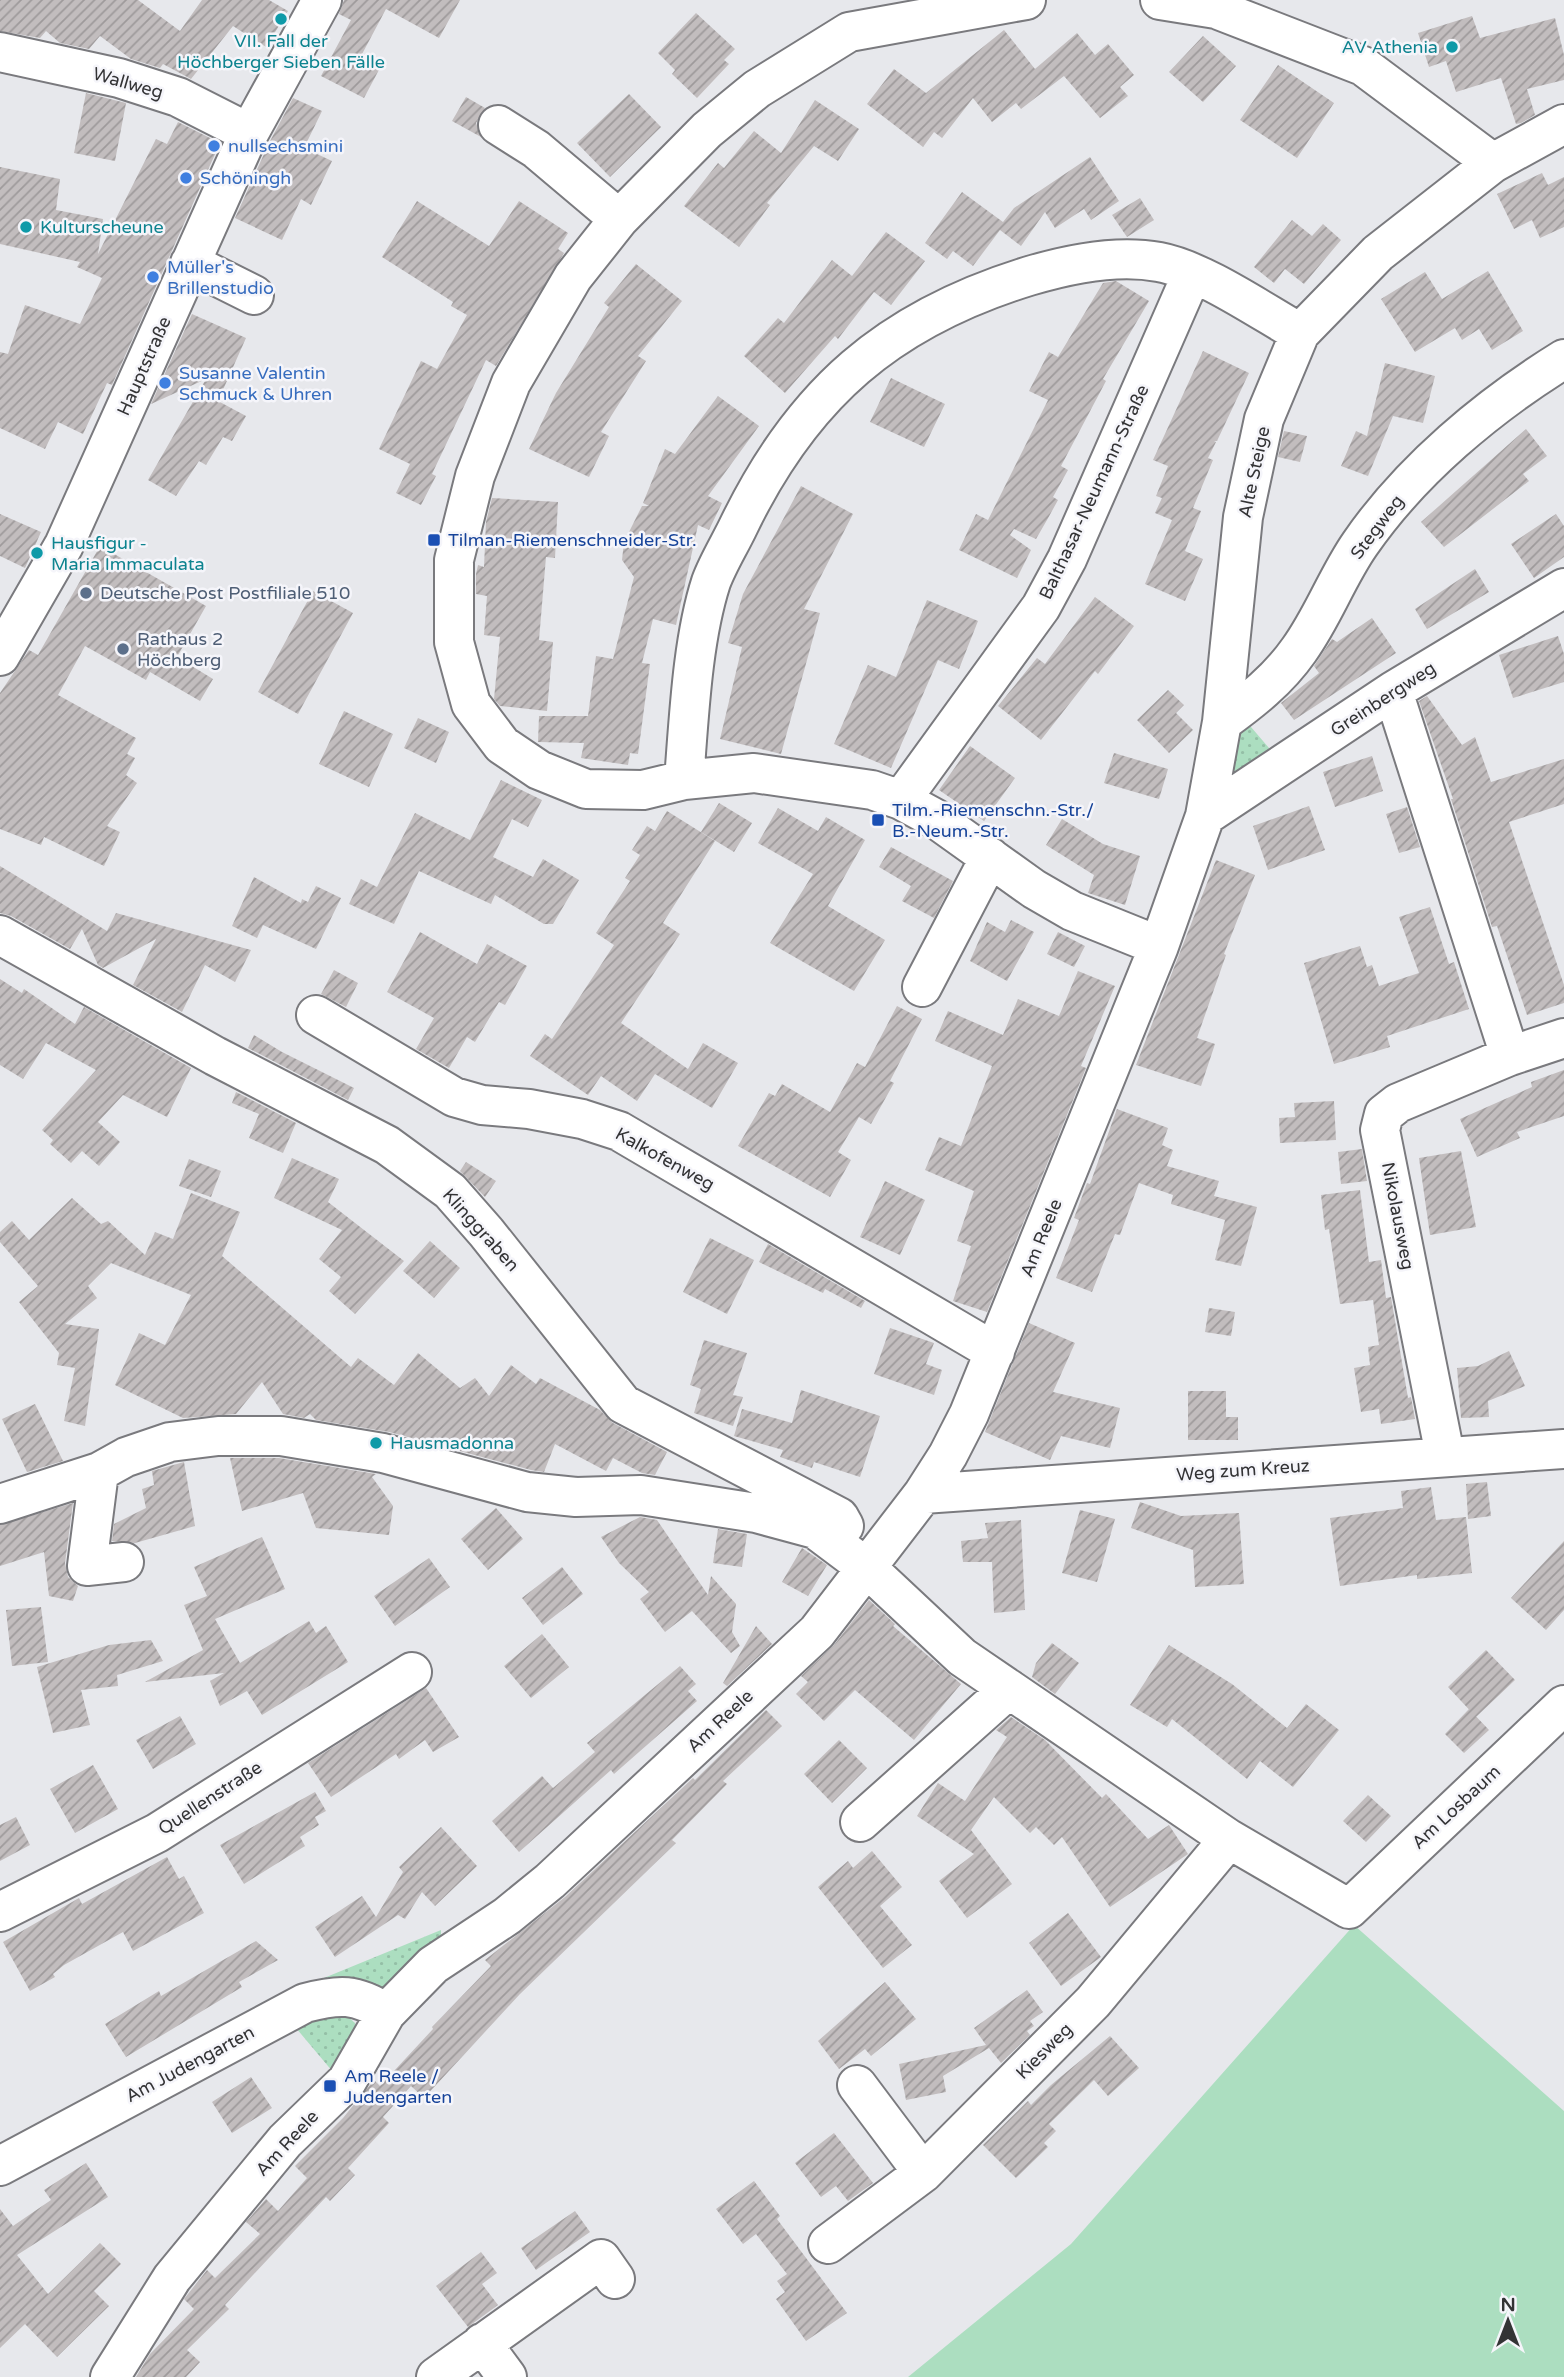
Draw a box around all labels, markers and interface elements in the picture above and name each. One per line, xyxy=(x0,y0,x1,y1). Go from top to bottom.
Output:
marker: VII. Fall der Höchberger Sieben Fälle xyxy=(273,11,289,27)
place label: VII. Fall der Höchberger Sieben Fälle xyxy=(177,30,385,73)
place label: AV Athenia xyxy=(1342,36,1438,58)
marker: AV Athenia xyxy=(1444,39,1460,55)
street label: Wallweg xyxy=(90,62,166,104)
place label: nullsechsmini xyxy=(228,135,343,157)
marker: nullsechsmini xyxy=(206,138,222,154)
place label: Schöningh xyxy=(200,167,291,189)
marker: Schöningh xyxy=(178,170,194,186)
place label: Kulturscheune xyxy=(40,216,164,238)
marker: Kulturscheune xyxy=(18,219,34,235)
place label: Müller's Brillenstudio xyxy=(167,256,274,299)
marker: Müller's Brillenstudio xyxy=(145,269,161,285)
street label: Hauptstraße xyxy=(112,313,176,419)
place label: Susanne Valentin Schmuck & Uhren xyxy=(179,362,332,405)
marker: Susanne Valentin Schmuck & Uhren xyxy=(157,375,173,391)
street label: Balthasar-Neumann-Straße xyxy=(1034,381,1154,603)
street label: Alte Steige xyxy=(1234,424,1274,520)
street label: Stegweg xyxy=(1346,491,1408,563)
place label: Tilman-Riemenschneider-Str. xyxy=(448,529,697,551)
place label: Hausfigur - Maria Immaculata xyxy=(51,532,205,575)
marker: Tilman-Riemenschneider-Str. xyxy=(426,532,442,548)
marker: Hausfigur - Maria Immaculata xyxy=(29,545,45,561)
place label: Deutsche Post Postfiliale 510 xyxy=(100,582,350,604)
marker: Deutsche Post Postfiliale 510 xyxy=(78,585,94,601)
place label: Rathaus 2 Höchberg xyxy=(137,628,223,671)
marker: Rathaus 2 Höchberg xyxy=(115,641,131,657)
street label: Greinbergweg xyxy=(1326,657,1440,741)
place label: Tilm.-Riemenschn.-Str./ B.-Neum.-Str. xyxy=(892,799,1094,842)
marker: Tilm.-Riemenschn.-Str./ B.-Neum.-Str. xyxy=(870,812,886,828)
street label: Kalkofenweg xyxy=(611,1123,719,1195)
street label: Nikolausweg xyxy=(1377,1160,1419,1272)
street label: Klinggraben xyxy=(438,1184,524,1276)
street label: Am Reele xyxy=(1015,1196,1067,1280)
place label: Hausmadonna xyxy=(390,1432,514,1454)
marker: Hausmadonna xyxy=(368,1435,384,1451)
street label: Weg zum Kreuz xyxy=(1176,1454,1310,1486)
street label: Am Reele xyxy=(682,1685,758,1757)
street label: Quellenstraße xyxy=(154,1756,266,1840)
street label: Am Losbaum xyxy=(1407,1760,1505,1854)
street label: Kiesweg xyxy=(1011,2018,1077,2084)
street label: Am Judengarten xyxy=(122,2021,258,2107)
place label: Am Reele / Judengarten xyxy=(344,2065,452,2108)
marker: Am Reele / Judengarten xyxy=(322,2078,338,2094)
street label: Am Reele xyxy=(251,2105,323,2181)
north arrow xyxy=(1473,2286,1543,2356)
text: N xyxy=(1500,2294,1516,2316)

